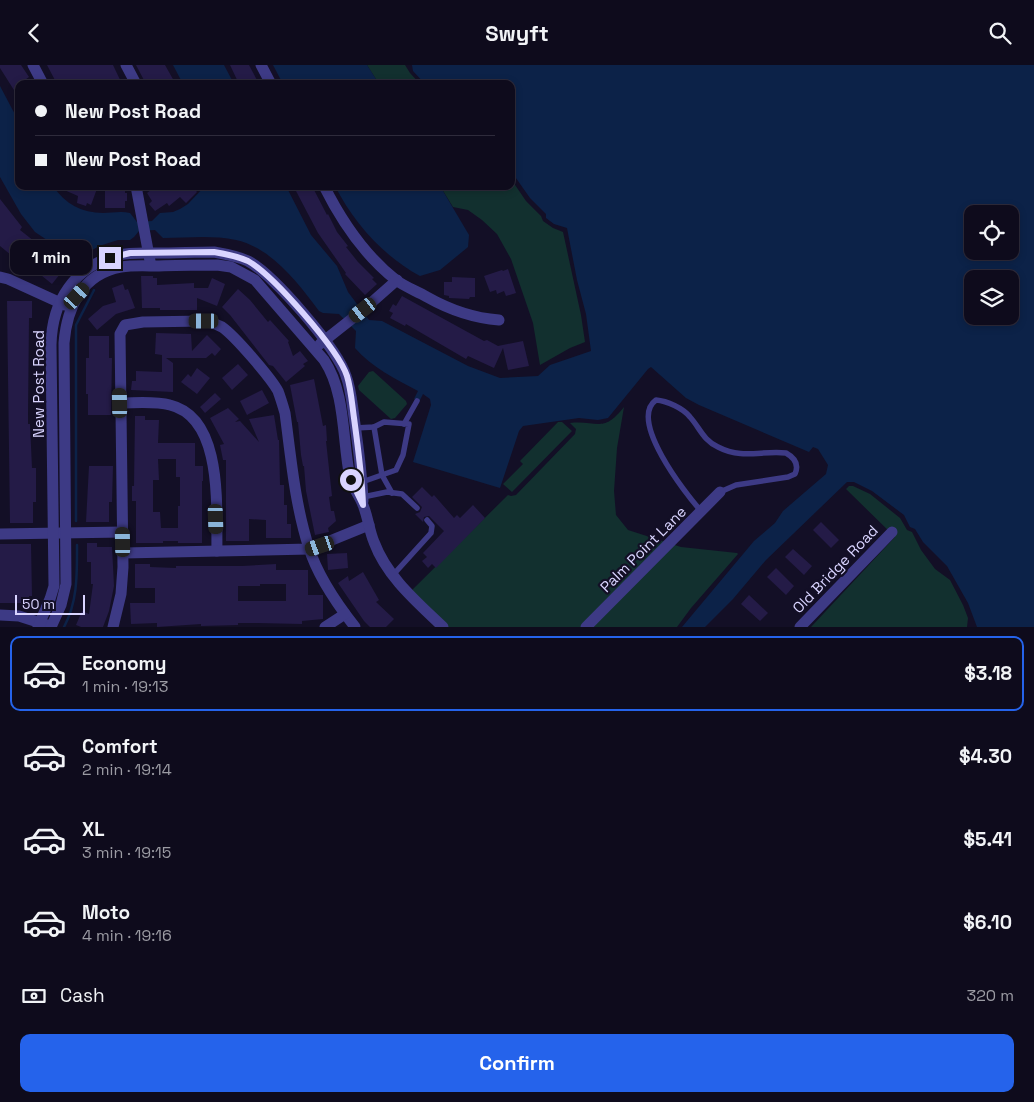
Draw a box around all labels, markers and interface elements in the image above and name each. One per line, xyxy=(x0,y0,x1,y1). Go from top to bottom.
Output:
icon: back xyxy=(20,19,48,47)
text: Swyft xyxy=(485,19,549,47)
icon: search xyxy=(986,19,1014,47)
text: New Post Road xyxy=(65,99,201,124)
text: New Post Road xyxy=(65,147,201,172)
map controls xyxy=(964,205,1019,325)
button: locate xyxy=(964,205,1019,260)
callout: 1 min xyxy=(10,241,92,275)
text: 1 min xyxy=(31,247,71,268)
route end xyxy=(99,247,121,269)
button: layers xyxy=(964,270,1019,325)
car xyxy=(61,280,92,312)
car xyxy=(346,295,379,325)
car xyxy=(189,314,219,329)
street label: New Post Road xyxy=(29,330,48,438)
car xyxy=(112,388,127,418)
route start xyxy=(340,469,362,491)
street label: Palm Point Lane xyxy=(596,502,690,596)
car xyxy=(207,504,224,534)
street label: Old Bridge Road xyxy=(788,521,882,617)
car xyxy=(115,527,130,557)
car xyxy=(303,534,336,558)
scale bar xyxy=(15,592,85,615)
text: 50 m xyxy=(22,595,55,613)
icon: car xyxy=(22,651,67,696)
text: Economy xyxy=(82,651,166,676)
text: $3.18 xyxy=(964,661,1012,686)
text: 1 min · 19:13 xyxy=(82,676,168,697)
icon: car xyxy=(22,734,67,779)
text: Comfort xyxy=(82,734,158,759)
text: $4.30 xyxy=(959,744,1012,769)
text: 2 min · 19:14 xyxy=(82,759,172,780)
icon: car xyxy=(22,817,67,862)
text: XL xyxy=(82,817,105,842)
text: $5.41 xyxy=(963,827,1012,852)
text: 3 min · 19:15 xyxy=(82,842,171,863)
icon: car xyxy=(22,900,67,945)
text: Moto xyxy=(82,900,130,925)
text: $6.10 xyxy=(963,910,1012,935)
text: 4 min · 19:16 xyxy=(82,925,172,946)
icon: cash xyxy=(20,982,48,1010)
text: Cash xyxy=(60,983,105,1008)
text: 320 m xyxy=(967,985,1014,1006)
button: Confirm xyxy=(20,1034,1014,1092)

